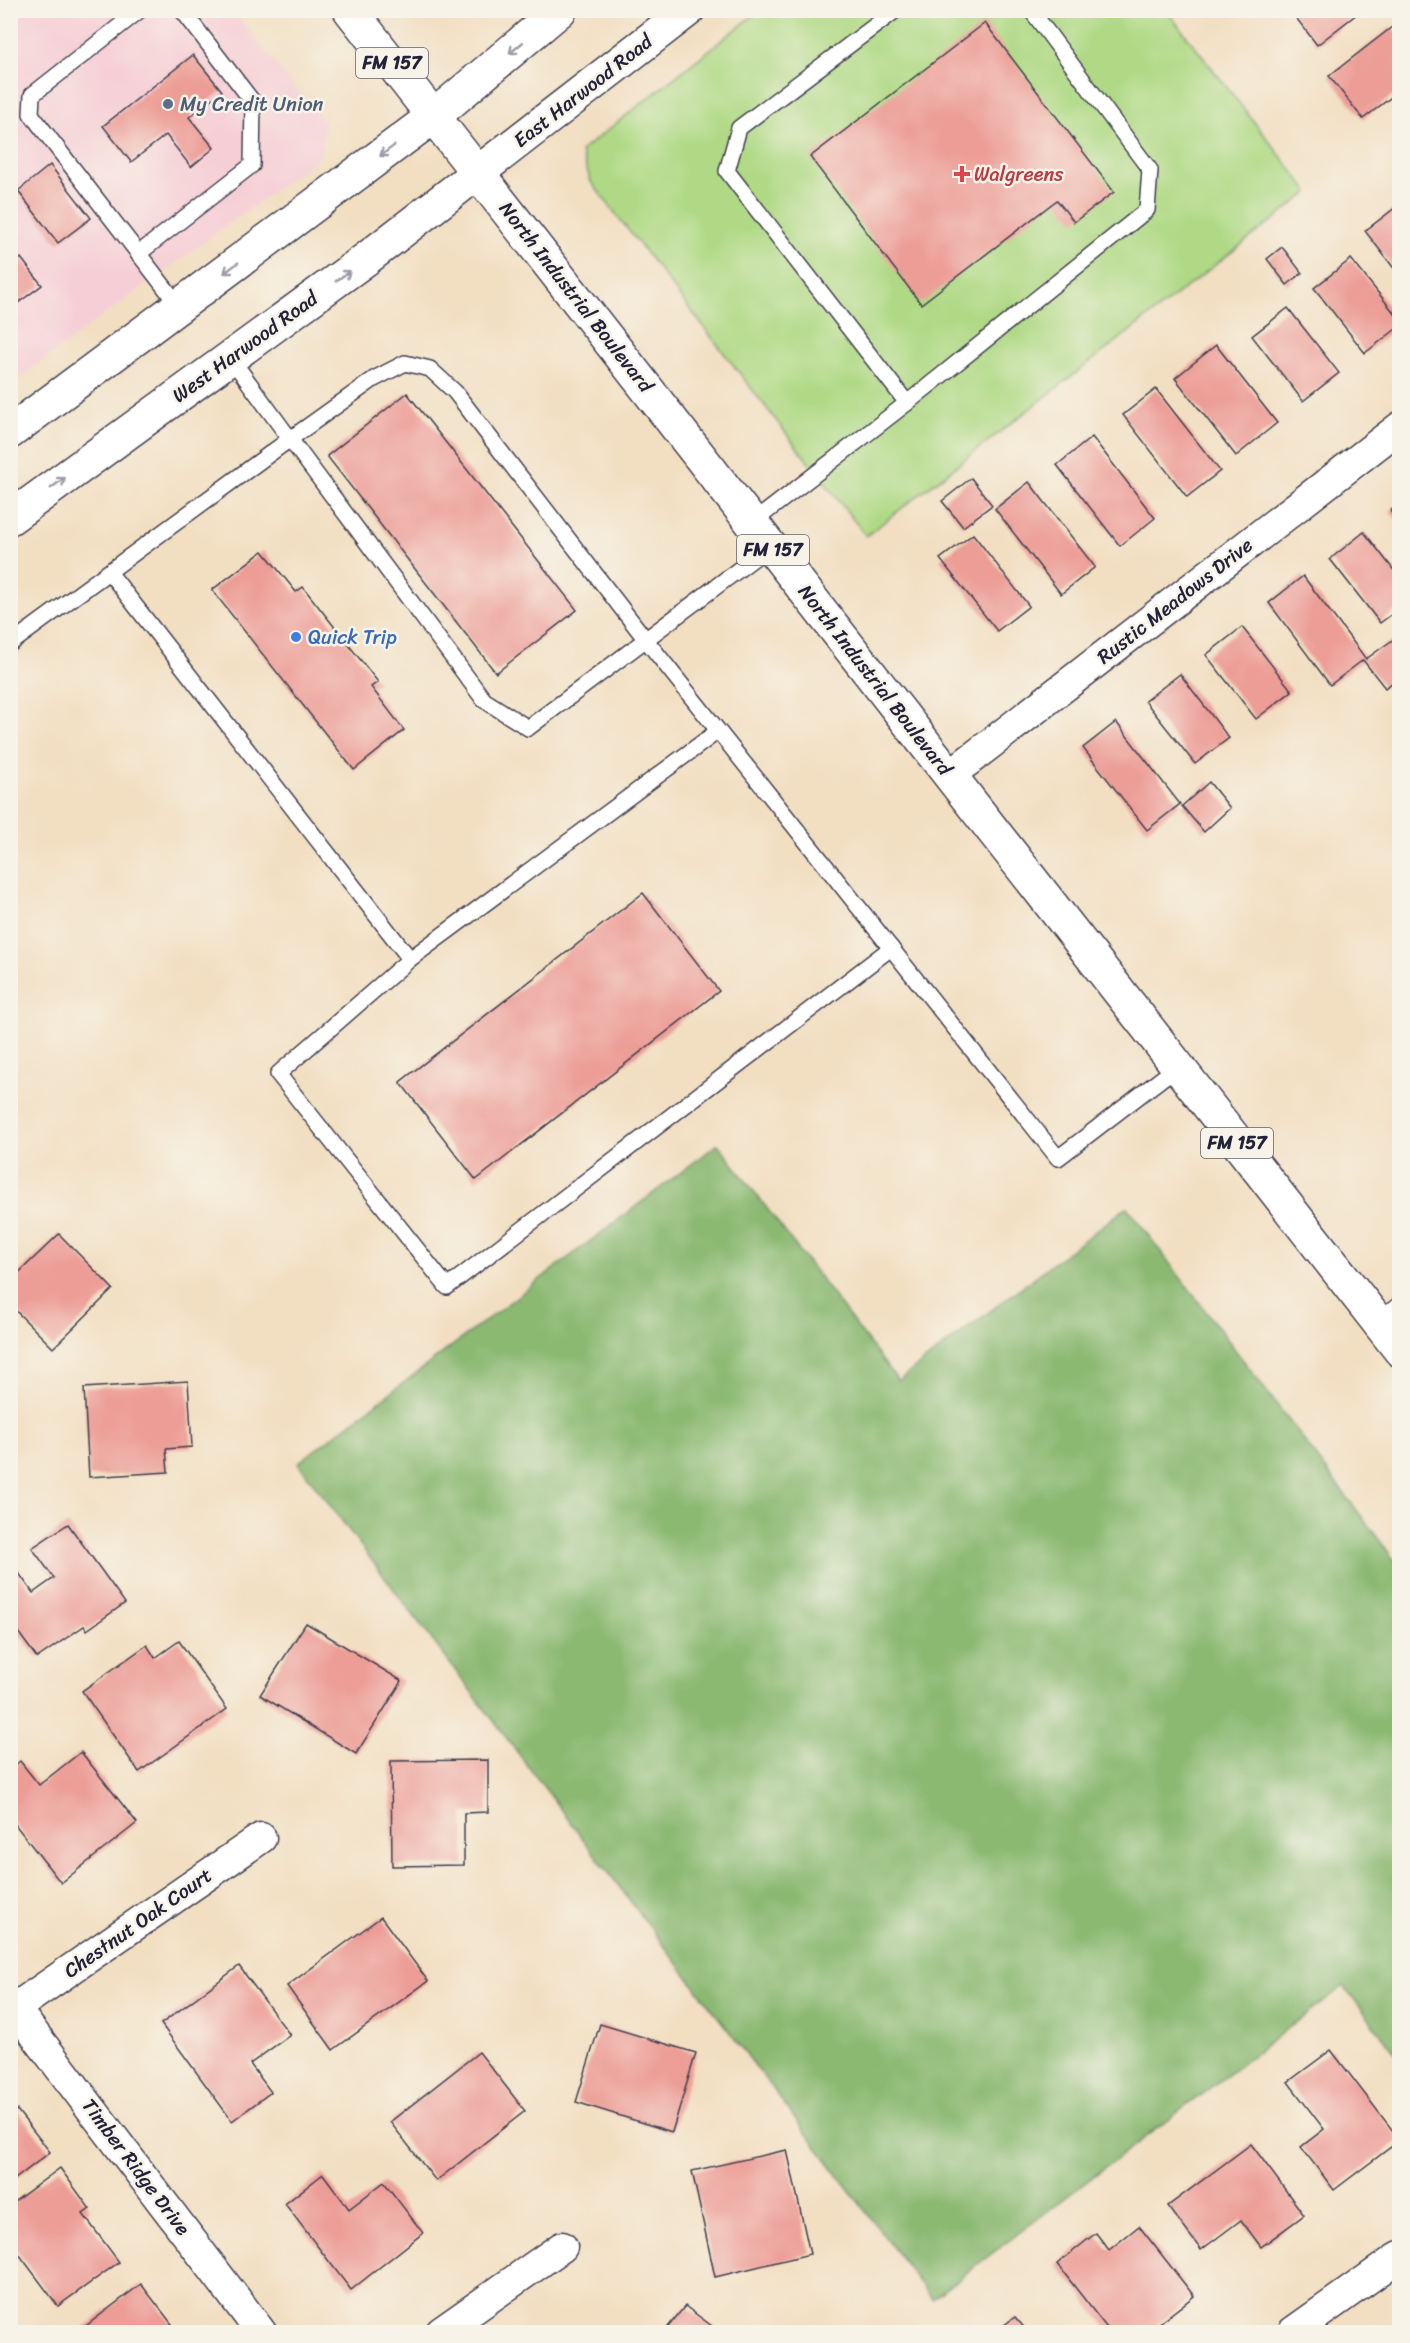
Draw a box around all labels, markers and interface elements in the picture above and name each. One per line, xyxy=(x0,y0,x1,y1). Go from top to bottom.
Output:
street label: East Harwood Road xyxy=(506,24,662,157)
one-way arrow xyxy=(508,41,524,54)
road number: FM 157 xyxy=(356,48,428,78)
place label: My Credit Union xyxy=(180,87,324,122)
marker: My Credit Union xyxy=(161,97,175,111)
one-way arrow xyxy=(379,145,395,157)
place label: Walgreens xyxy=(974,157,1064,192)
marker: Walgreens xyxy=(955,167,969,181)
street label: North Industrial Boulevard xyxy=(490,194,663,402)
one-way arrow xyxy=(223,261,239,274)
one-way arrow xyxy=(334,269,350,282)
street label: West Harwood Road xyxy=(164,281,327,412)
one-way arrow xyxy=(49,477,65,489)
street label: Rustic Meadows Drive xyxy=(1089,529,1261,673)
road number: FM 157 xyxy=(737,535,809,565)
street label: North Industrial Boulevard xyxy=(789,577,962,785)
place label: Quick Trip xyxy=(308,620,397,655)
marker: Quick Trip xyxy=(289,630,303,644)
road number: FM 157 xyxy=(1201,1128,1273,1158)
street label: Chestnut Oak Court xyxy=(56,1858,220,1988)
street label: Timber Ridge Drive xyxy=(72,2091,200,2244)

